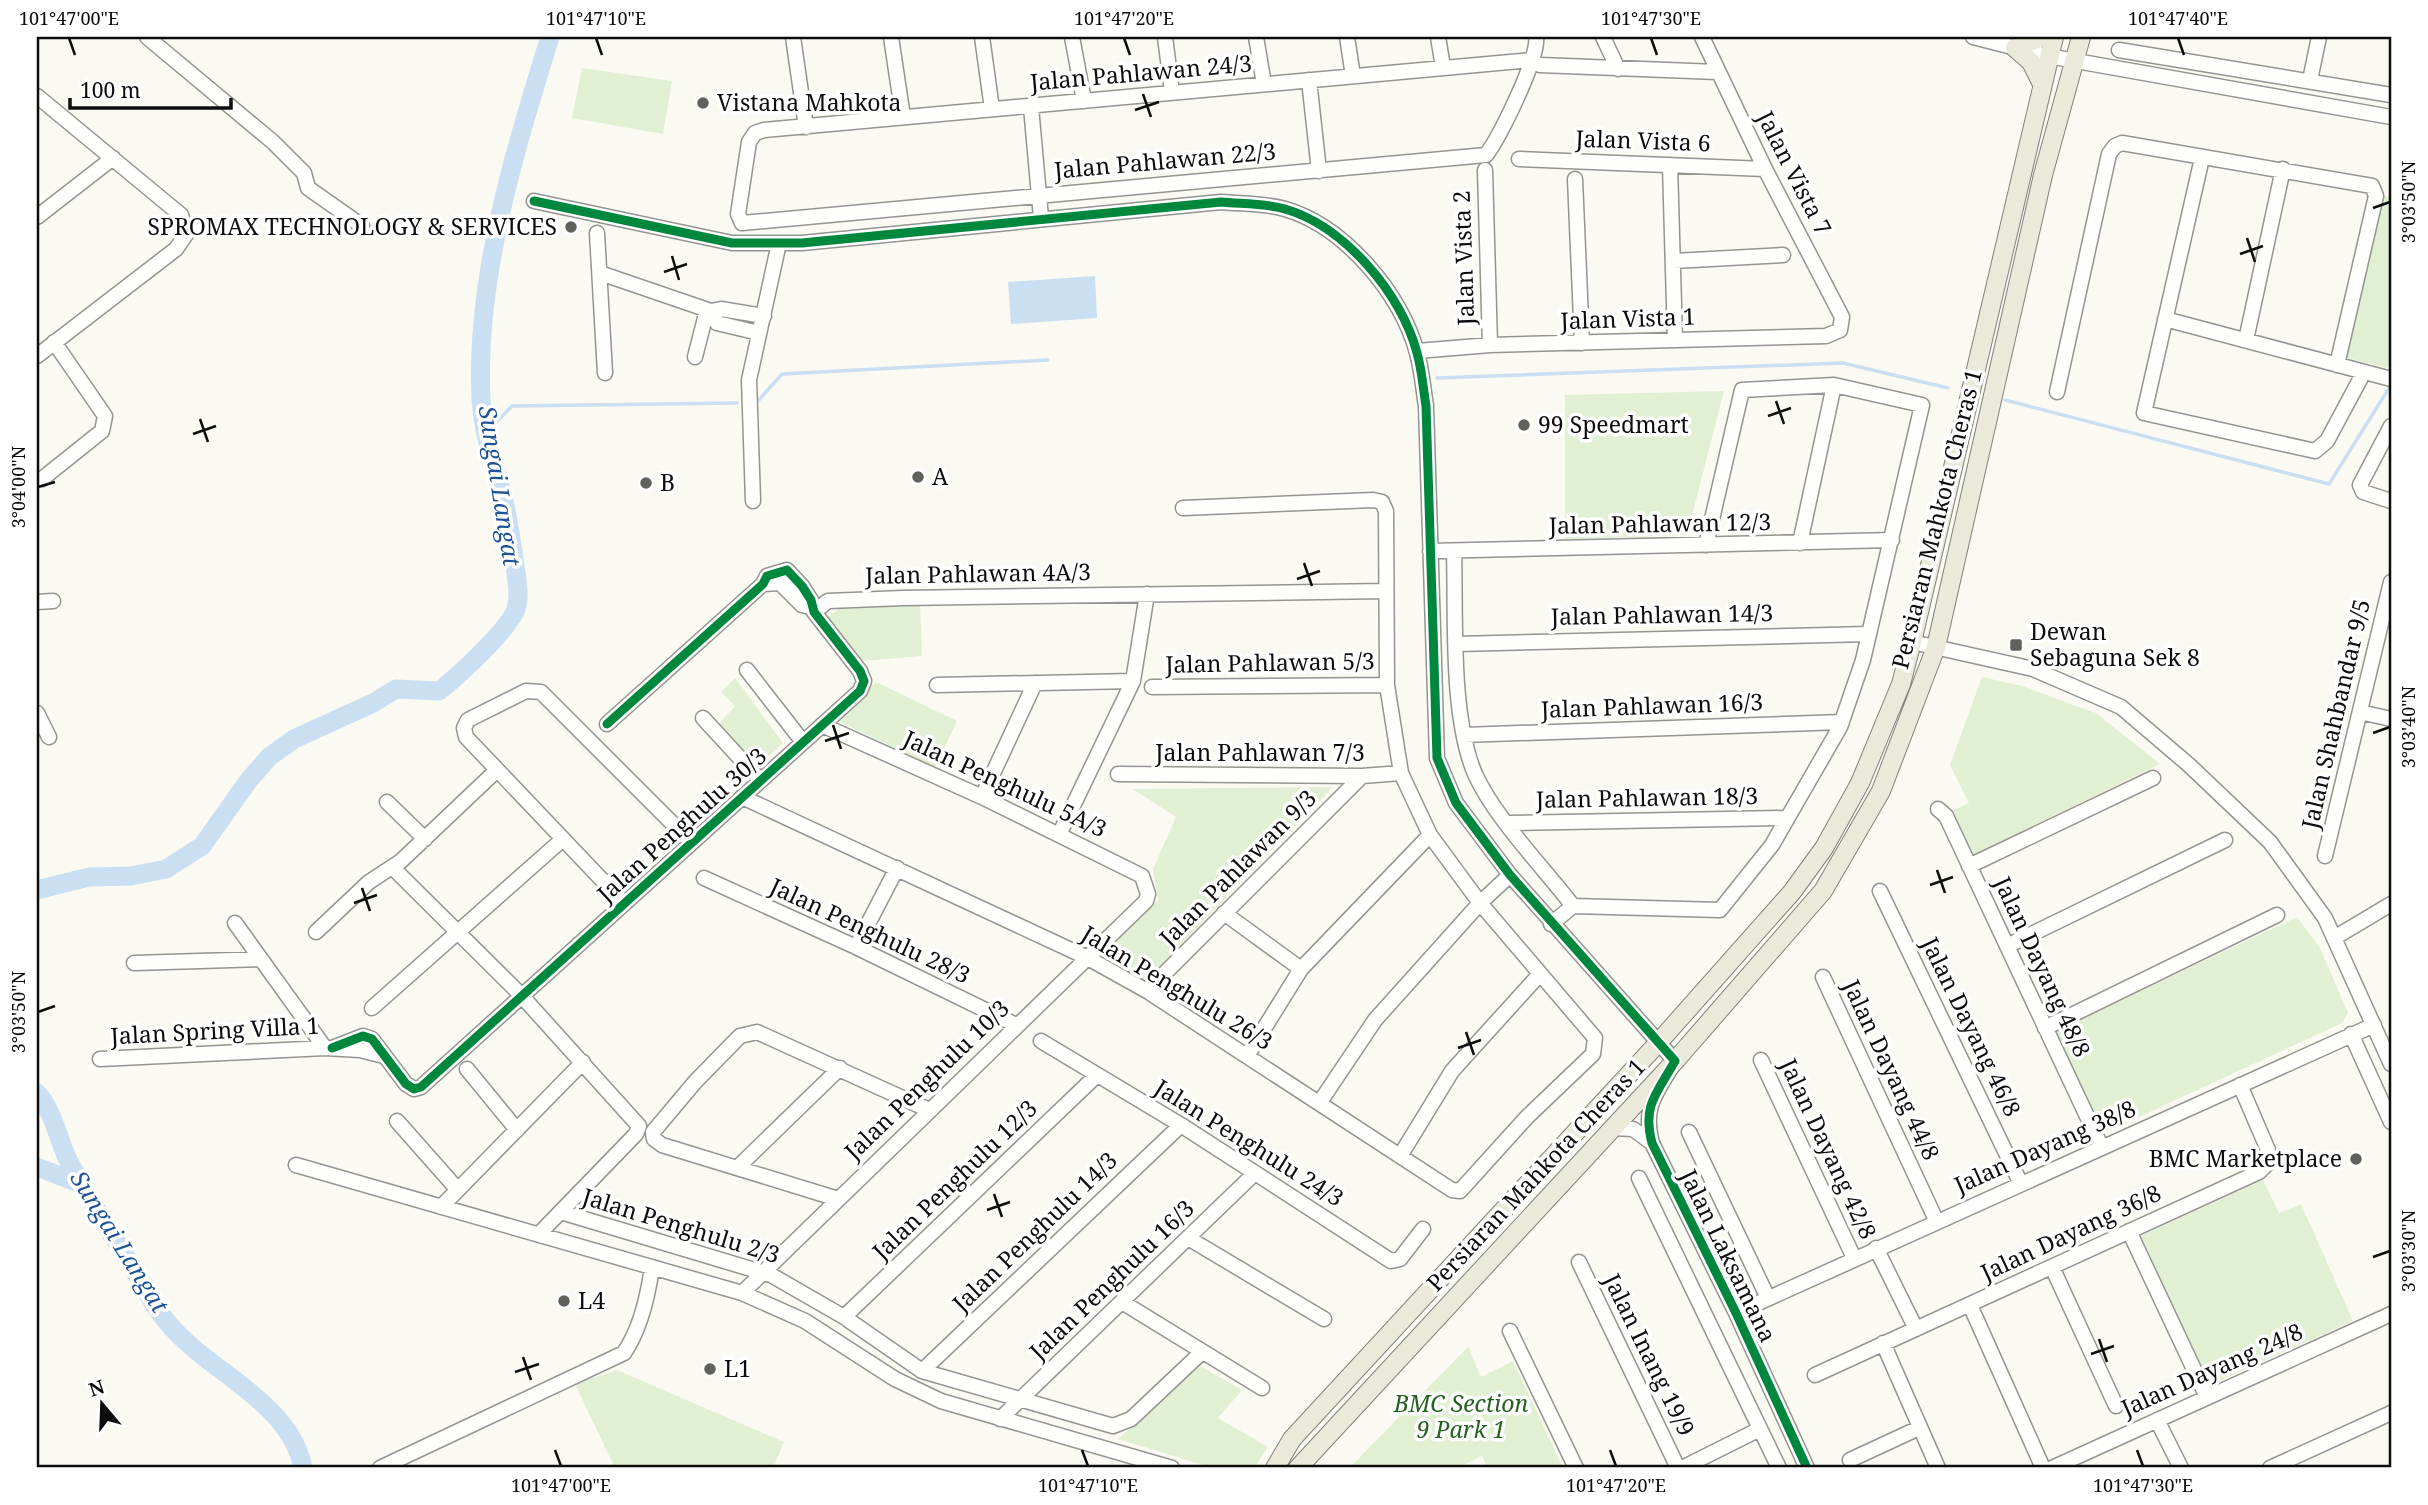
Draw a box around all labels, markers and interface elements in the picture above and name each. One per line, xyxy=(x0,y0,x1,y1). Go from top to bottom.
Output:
text: 101°47'00"E xyxy=(19,6,119,30)
text: 101°47'10"E xyxy=(546,6,646,30)
text: 101°47'20"E xyxy=(1074,6,1174,30)
text: 101°47'30"E xyxy=(1601,6,1701,30)
text: 101°47'40"E xyxy=(2128,6,2228,30)
street label: Jalan Pahlawan 24/3 xyxy=(1028,46,1253,98)
scale bar xyxy=(70,66,231,110)
text: 100 m xyxy=(80,76,141,104)
place label: Vistana Mahkota xyxy=(717,86,902,118)
marker: Vistana Mahkota xyxy=(695,95,711,111)
street label: Jalan Vista 7 xyxy=(1749,104,1840,240)
street label: Jalan Vista 6 xyxy=(1574,122,1711,158)
street label: Jalan Pahlawan 22/3 xyxy=(1052,134,1277,186)
text: 3°03'50"N xyxy=(2396,160,2420,243)
street label: Jalan Vista 2 xyxy=(1445,190,1481,327)
place label: SPROMAX TECHNOLOGY & SERVICES xyxy=(148,210,557,242)
marker: SPROMAX TECHNOLOGY & SERVICES xyxy=(563,219,579,235)
street label: Jalan Vista 1 xyxy=(1559,300,1696,336)
street label: Persiaran Mahkota Cheras 1 xyxy=(1883,366,1989,672)
water label: Sungai Langat xyxy=(472,403,529,568)
place label: 99 Speedmart xyxy=(1538,408,1689,440)
marker: 99 Speedmart xyxy=(1516,417,1532,433)
text: 3°04'00"N xyxy=(6,445,30,528)
place label: A xyxy=(932,460,949,492)
place label: B xyxy=(660,466,675,498)
marker: A xyxy=(910,469,926,485)
marker: B xyxy=(638,475,654,491)
street label: Jalan Pahlawan 12/3 xyxy=(1548,505,1771,541)
street label: Jalan Pahlawan 4A/3 xyxy=(864,555,1091,591)
street label: Jalan Pahlawan 14/3 xyxy=(1550,596,1773,632)
street label: Jalan Shahbandar 9/5 xyxy=(2293,596,2377,833)
place label: Dewan Sebaguna Sek 8 xyxy=(2030,615,2200,673)
marker: Dewan Sebaguna Sek 8 xyxy=(2008,637,2024,653)
street label: Jalan Pahlawan 5/3 xyxy=(1164,644,1375,680)
street label: Jalan Pahlawan 16/3 xyxy=(1539,685,1764,725)
text: 3°03'40"N xyxy=(2396,685,2420,768)
street label: Jalan Penghulu 5A/3 xyxy=(898,721,1112,844)
street label: Jalan Pahlawan 7/3 xyxy=(1154,736,1365,768)
street label: Jalan Penghulu 30/3 xyxy=(589,740,773,910)
street label: Jalan Pahlawan 18/3 xyxy=(1535,779,1758,815)
street label: Jalan Pahlawan 9/3 xyxy=(1151,782,1323,953)
street label: Jalan Penghulu 28/3 xyxy=(764,869,976,991)
street label: Jalan Dayang 48/8 xyxy=(1987,870,2099,1062)
street label: Jalan Penghulu 26/3 xyxy=(1075,917,1279,1057)
street label: Jalan Dayang 46/8 xyxy=(1914,931,2029,1121)
text: 3°03'50"N xyxy=(6,970,30,1053)
street label: Jalan Dayang 44/8 xyxy=(1836,973,1948,1165)
street label: Jalan Penghulu 10/3 xyxy=(836,992,1016,1167)
street label: Jalan Spring Villa 1 xyxy=(109,1009,320,1052)
street label: Persiaran Mahkota Cheras 1 xyxy=(1419,1051,1652,1298)
street label: Jalan Dayang 42/8 xyxy=(1773,1052,1885,1244)
street label: Jalan Penghulu 24/3 xyxy=(1148,1070,1350,1213)
street label: Jalan Penghulu 12/3 xyxy=(864,1092,1044,1267)
street label: Jalan Dayang 38/8 xyxy=(1948,1092,2140,1201)
place label: BMC Marketplace xyxy=(2149,1142,2342,1174)
street label: Jalan Penghulu 14/3 xyxy=(944,1144,1124,1319)
marker: BMC Marketplace xyxy=(2348,1151,2364,1167)
street label: Jalan Laksamana xyxy=(1673,1163,1785,1347)
water label: Sungai Langat xyxy=(63,1164,177,1319)
street label: Jalan Dayang 36/8 xyxy=(1974,1176,2166,1288)
street label: Jalan Penghulu 2/3 xyxy=(578,1180,784,1270)
street label: Jalan Penghulu 16/3 xyxy=(1021,1192,1201,1367)
text: 3°03'30"N xyxy=(2396,1209,2420,1292)
street label: Jalan Inang 19/9 xyxy=(1596,1267,1703,1441)
place label: L4 xyxy=(578,1284,605,1316)
marker: L4 xyxy=(556,1293,572,1309)
street label: Jalan Dayang 24/8 xyxy=(2115,1315,2307,1424)
place label: L1 xyxy=(724,1352,751,1384)
marker: L1 xyxy=(702,1361,718,1377)
north arrow xyxy=(66,1368,136,1438)
text: N xyxy=(85,1373,108,1403)
park label: BMC Section 9 Park 1 xyxy=(1393,1387,1528,1445)
text: 101°47'00"E xyxy=(511,1473,611,1497)
text: 101°47'10"E xyxy=(1038,1473,1138,1497)
text: 101°47'20"E xyxy=(1566,1473,1666,1497)
text: 101°47'30"E xyxy=(2093,1473,2193,1497)

